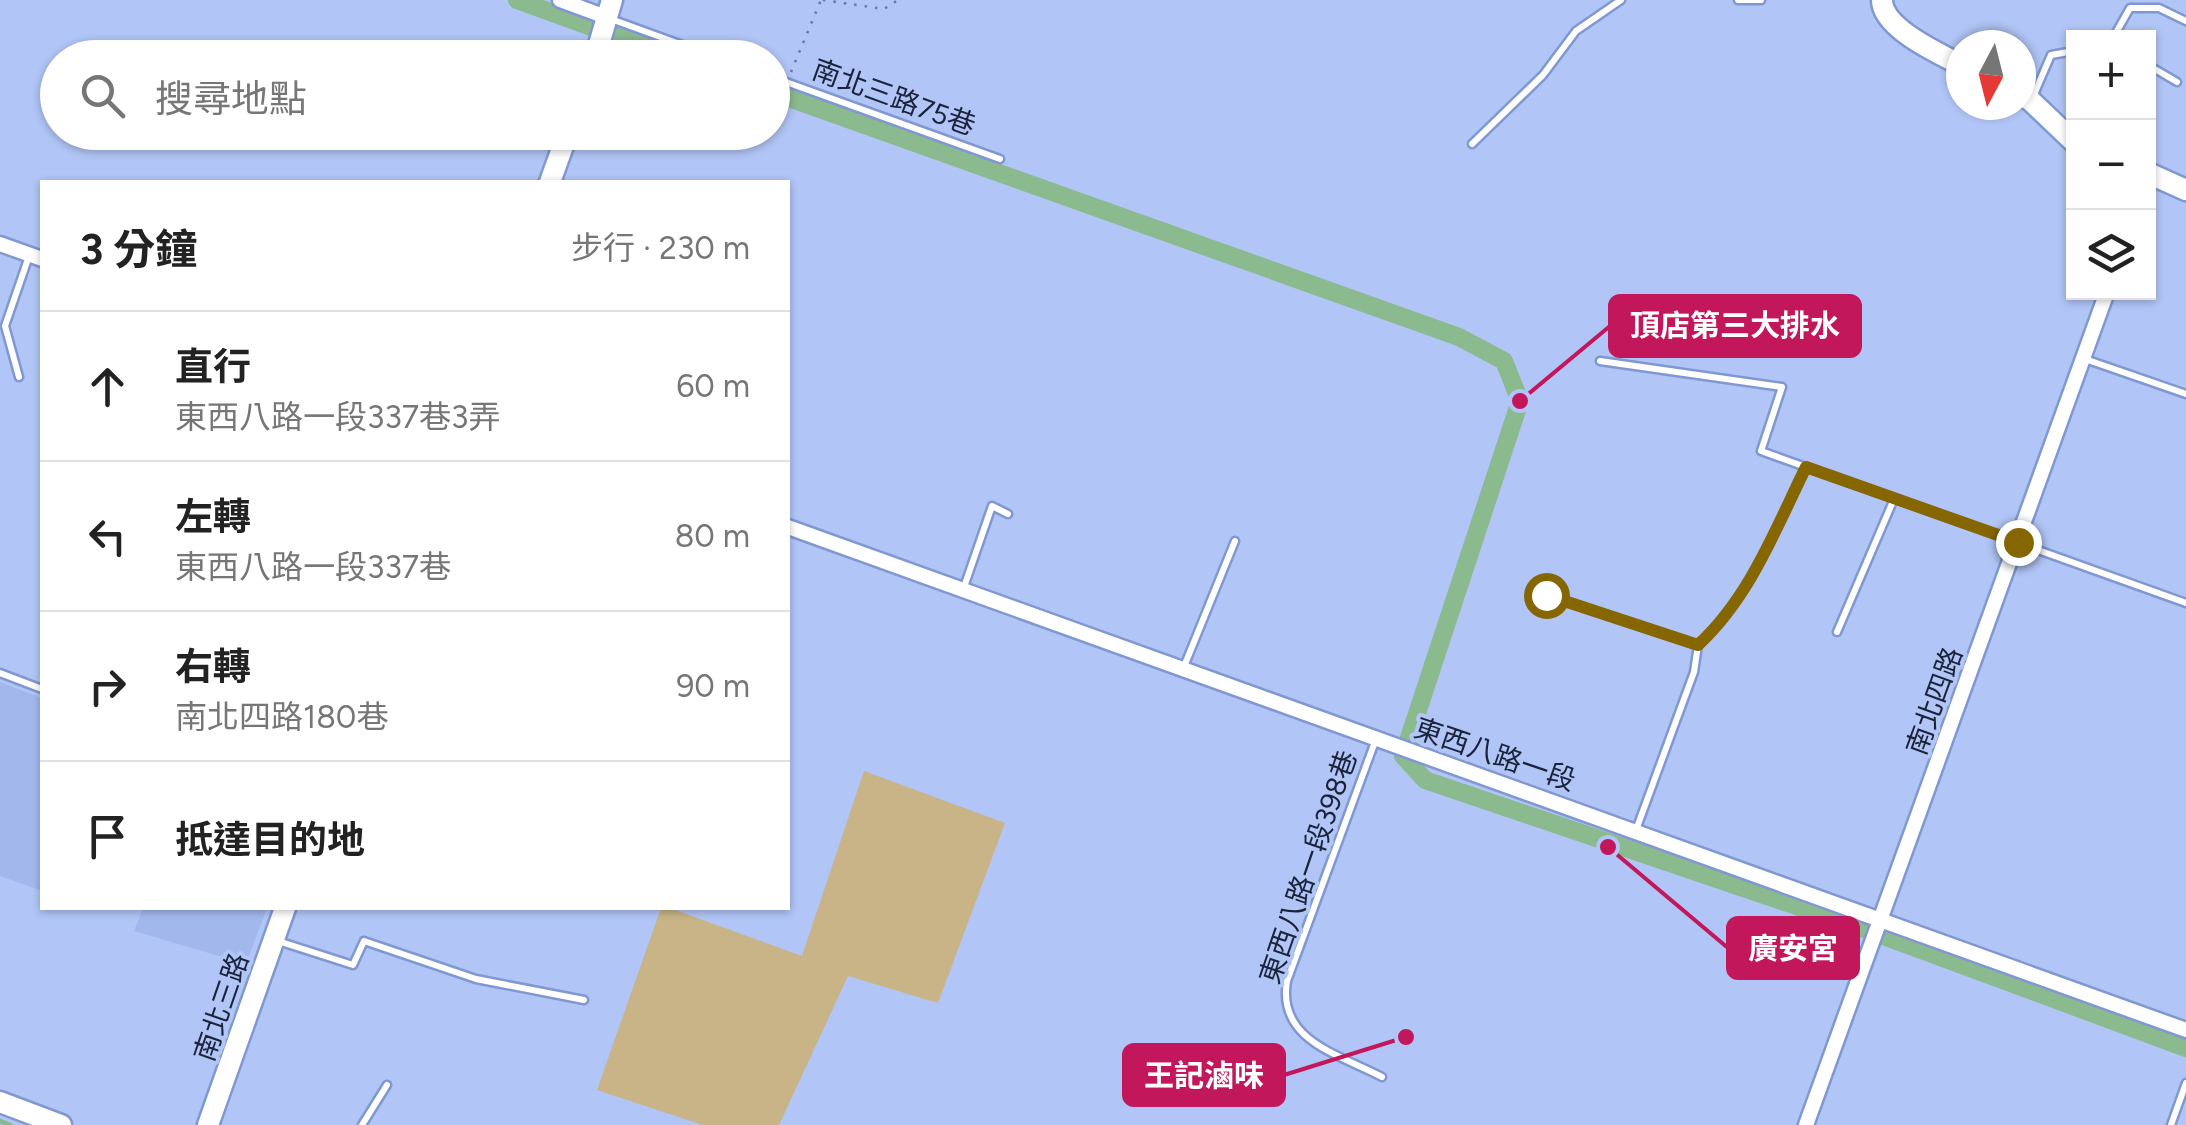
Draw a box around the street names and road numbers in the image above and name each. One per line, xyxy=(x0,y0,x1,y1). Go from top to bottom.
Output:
street label: 南北三路75巷 xyxy=(808,52,980,142)
street label: 南北四路 xyxy=(1899,643,1969,759)
street label: 東西八路一段 xyxy=(1410,711,1580,797)
street label: 東西八路一段398巷 xyxy=(1252,746,1364,988)
street label: 南北三路 xyxy=(187,949,255,1065)

